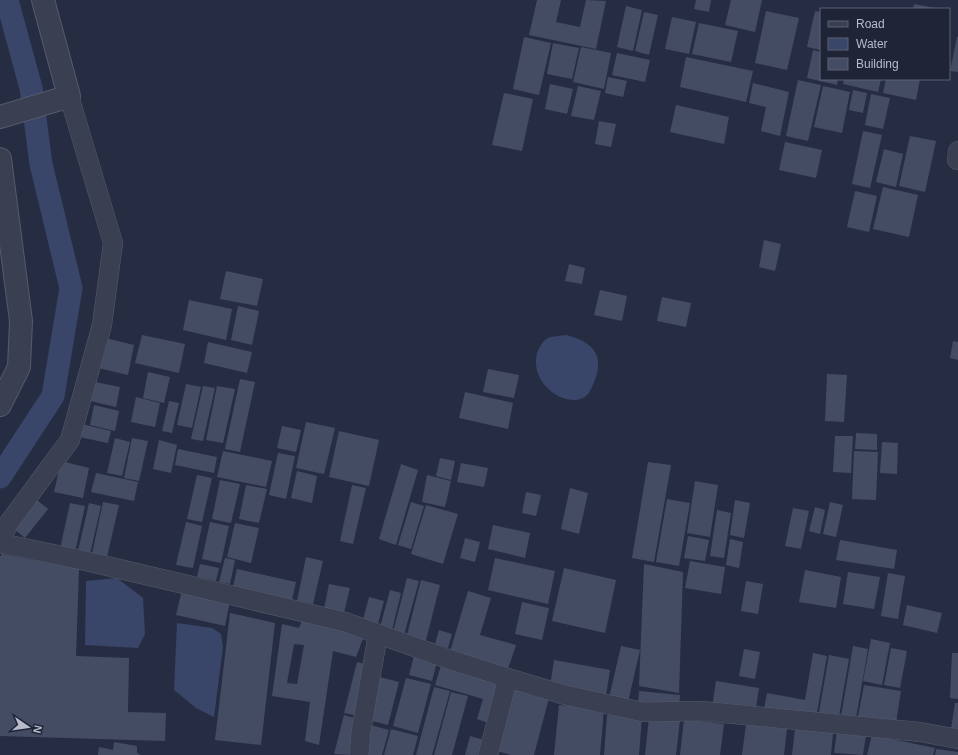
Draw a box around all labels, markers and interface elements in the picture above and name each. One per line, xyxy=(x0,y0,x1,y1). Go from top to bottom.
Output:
legend xyxy=(820,8,950,80)
text: Road xyxy=(856,17,885,31)
text: Water xyxy=(856,37,888,51)
text: Building xyxy=(856,57,899,71)
north arrow xyxy=(8,707,48,747)
text: N xyxy=(31,724,44,735)

